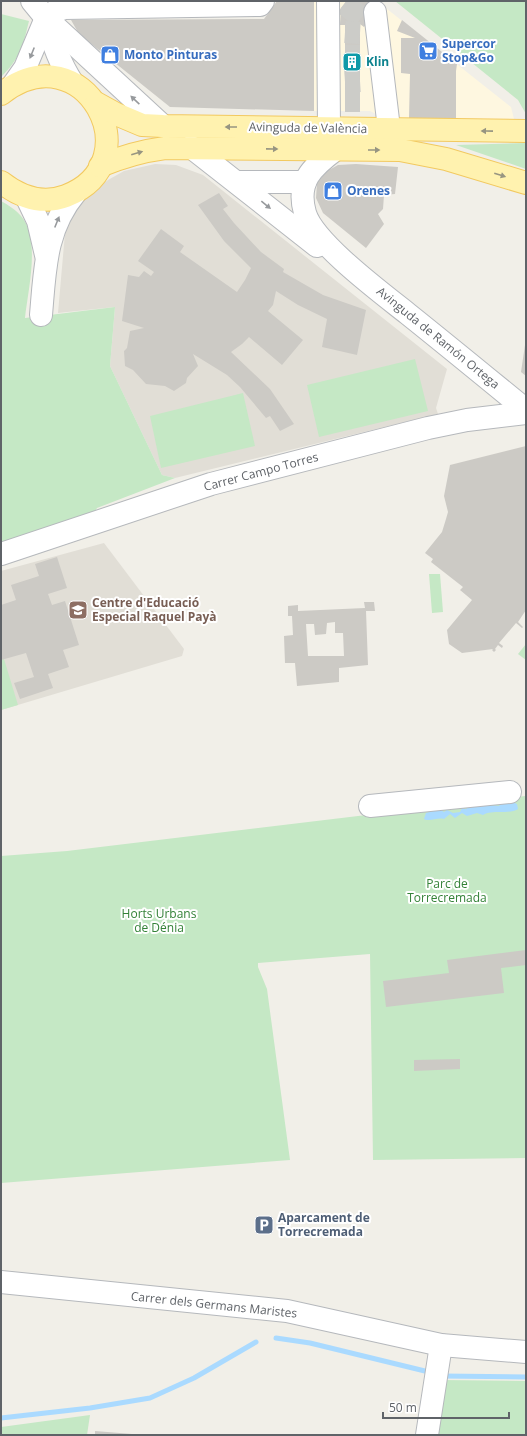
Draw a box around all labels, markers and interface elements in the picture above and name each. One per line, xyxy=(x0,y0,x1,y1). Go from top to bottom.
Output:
place label: Supercor Stop&Go xyxy=(442,35,496,66)
supermarket icon: Supercor Stop&Go xyxy=(417,40,439,62)
shop icon: Monto Pinturas xyxy=(99,44,121,66)
place label: Monto Pinturas xyxy=(124,46,217,63)
one-way arrow xyxy=(29,47,35,58)
building icon: Klin xyxy=(341,51,363,73)
place label: Klin xyxy=(366,53,389,70)
one-way arrow xyxy=(130,95,140,105)
street label: Avinguda de València xyxy=(249,118,367,137)
one-way arrow xyxy=(224,124,237,130)
one-way arrow xyxy=(480,128,493,134)
one-way arrow xyxy=(266,145,278,152)
one-way arrow xyxy=(368,147,381,153)
one-way arrow xyxy=(131,150,143,156)
one-way arrow xyxy=(495,172,507,178)
shop icon: Orenes xyxy=(322,180,344,202)
place label: Orenes xyxy=(347,182,390,199)
one-way arrow xyxy=(261,201,271,209)
one-way arrow xyxy=(54,215,60,227)
street label: Avinguda de Ramón Ortega xyxy=(373,283,503,393)
street label: Carrer Campo Torres xyxy=(202,448,320,495)
place label: Centre d'Educació Especial Raquel Payà xyxy=(92,594,217,625)
school or university icon: Centre d'Educació Especial Raquel Payà xyxy=(67,599,89,621)
park label: Parc de Torrecremada xyxy=(407,875,487,906)
park label: Horts Urbans de Dénia xyxy=(122,905,197,936)
place label: Aparcament de Torrecremada xyxy=(278,1209,370,1240)
parking icon: Aparcament de Torrecremada xyxy=(253,1214,275,1236)
street label: Carrer dels Germans Maristes xyxy=(130,1287,298,1322)
scale bar xyxy=(383,1394,509,1420)
text: 50 m xyxy=(389,1399,417,1416)

